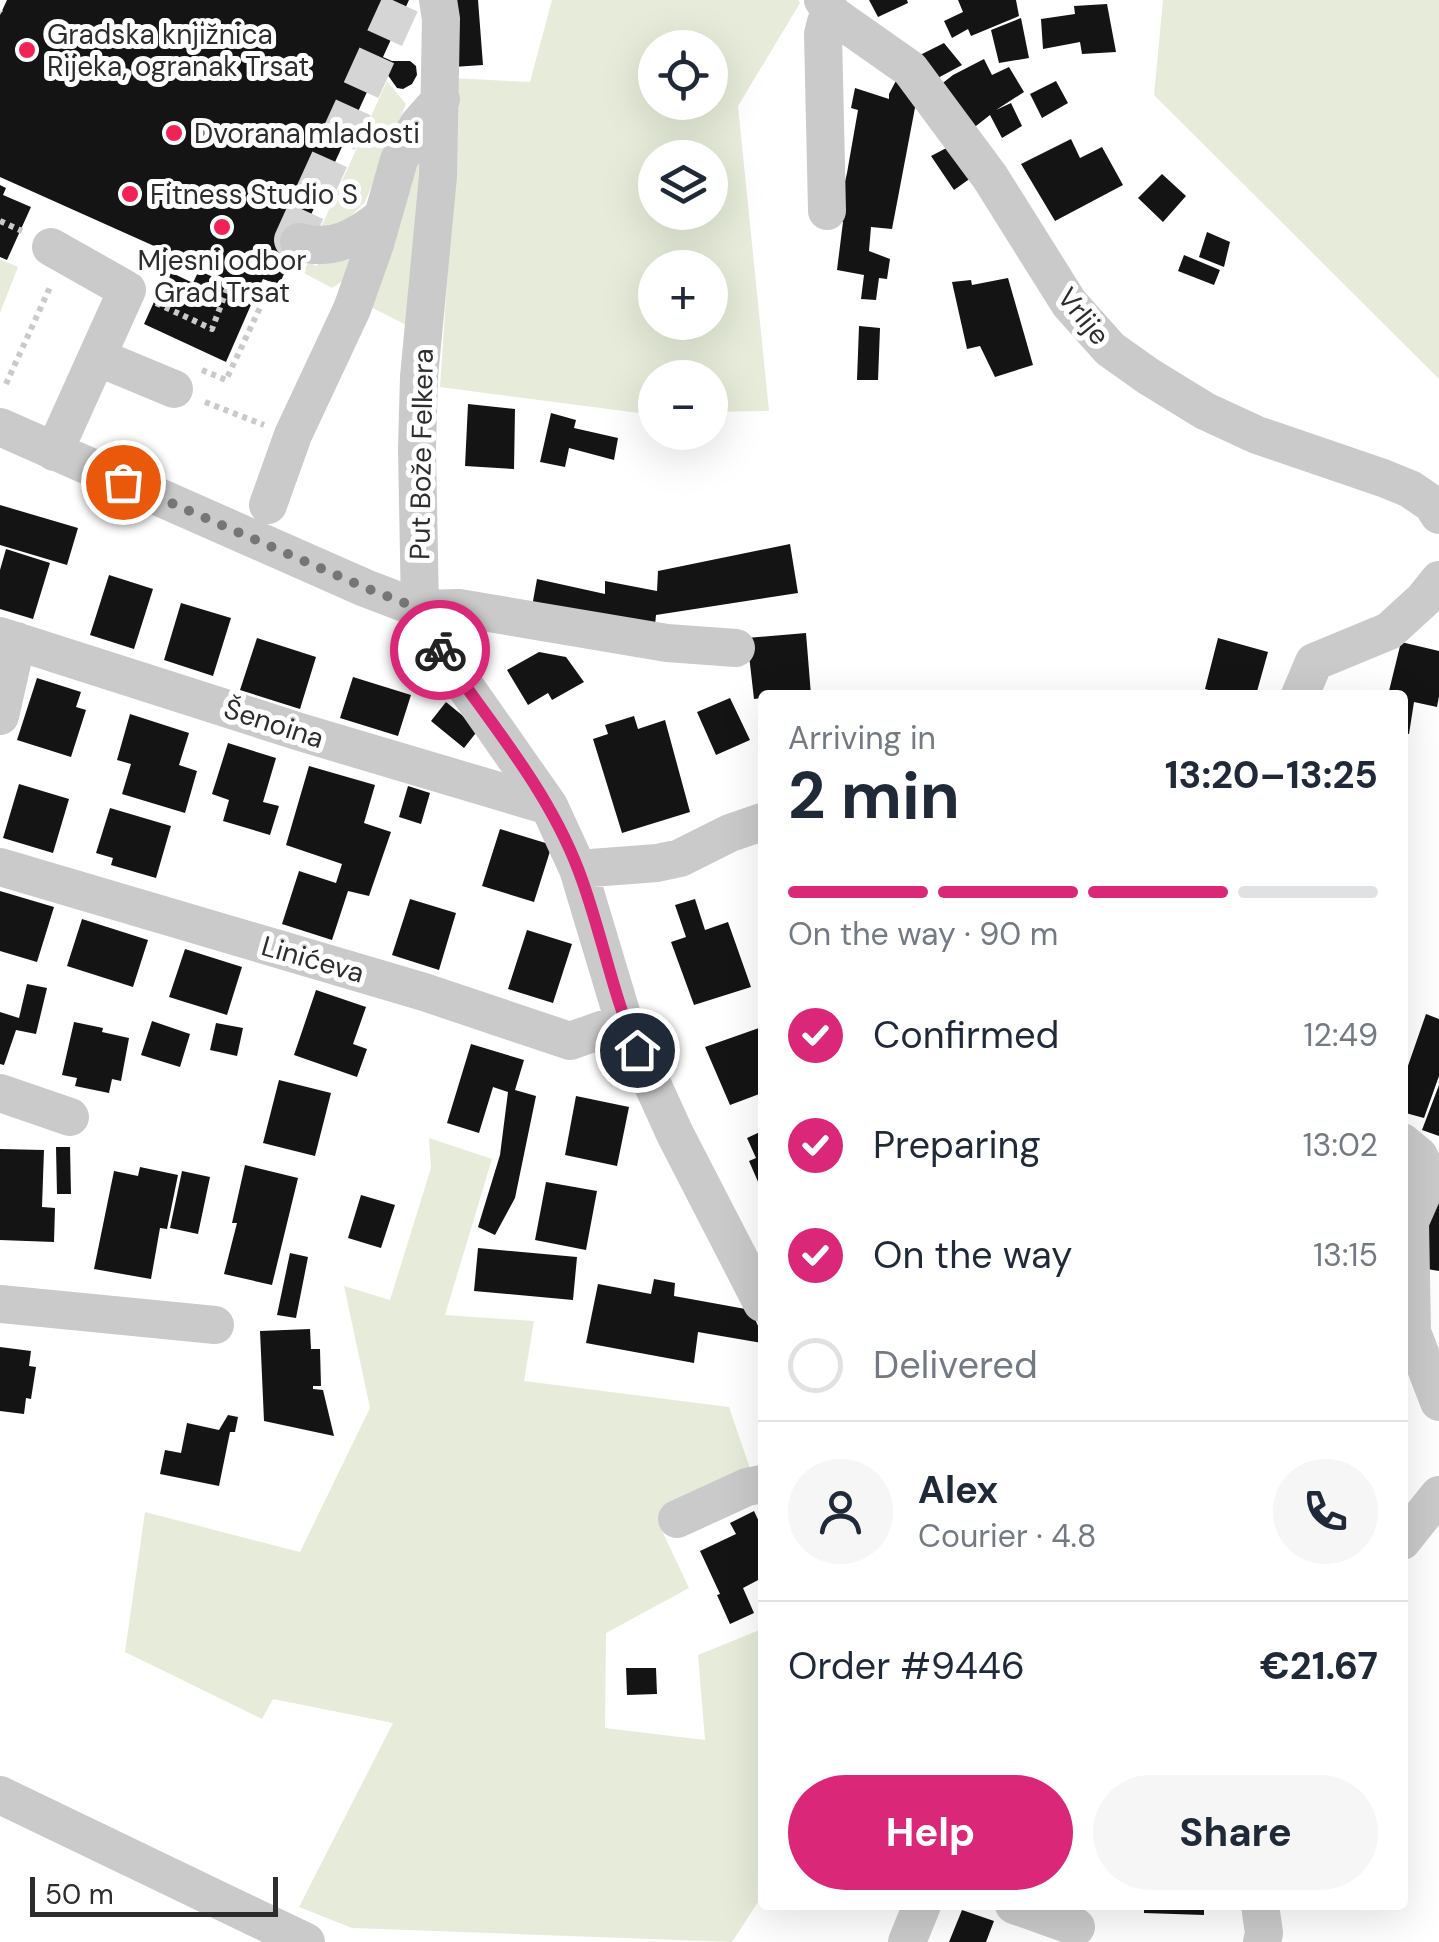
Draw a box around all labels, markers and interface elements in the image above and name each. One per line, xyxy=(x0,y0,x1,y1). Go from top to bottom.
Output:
place label: Gradska knjižnica Rijeka, ogranak Trsat xyxy=(47,16,309,85)
map controls xyxy=(638,30,728,450)
button: locate xyxy=(638,30,728,120)
marker: Gradska knjižnica Rijeka, ogranak Trsat xyxy=(16,39,38,61)
place label: Dvorana mladosti xyxy=(194,115,420,152)
marker: Dvorana mladosti xyxy=(163,122,185,144)
button: layers xyxy=(638,140,728,230)
place label: Fitness Studio S xyxy=(150,176,358,213)
marker: Fitness Studio S xyxy=(119,183,141,205)
marker: Mjesni odbor Grad Trsat xyxy=(211,216,233,238)
place label: Mjesni odbor Grad Trsat xyxy=(137,242,307,311)
button: + xyxy=(638,250,728,340)
street label: Vrlije xyxy=(1049,280,1118,353)
street label: Put Bože Felkera xyxy=(401,348,442,560)
button: − xyxy=(638,360,728,450)
pin xyxy=(81,440,166,525)
icon: bag xyxy=(96,455,151,510)
courier xyxy=(390,600,490,700)
icon: bike xyxy=(413,623,468,678)
street label: Šenoina xyxy=(219,690,328,757)
text: Arriving in xyxy=(788,717,936,759)
text: 13:20–13:25 xyxy=(1165,750,1378,800)
text: 2 min xyxy=(788,754,960,838)
text: On the way · 90 m xyxy=(788,913,1058,955)
street label: Linićeva xyxy=(257,927,368,992)
pin xyxy=(595,1008,680,1093)
icon: check xyxy=(788,1008,843,1063)
text: Confirmed xyxy=(873,1010,1059,1060)
text: 12:49 xyxy=(1304,1014,1378,1056)
icon: home xyxy=(610,1023,665,1078)
icon: check xyxy=(788,1118,843,1173)
text: Preparing xyxy=(873,1120,1041,1170)
text: 13:02 xyxy=(1303,1124,1378,1166)
icon: check xyxy=(788,1228,843,1283)
text: On the way xyxy=(873,1230,1072,1280)
text: 13:15 xyxy=(1313,1234,1378,1276)
text: Delivered xyxy=(873,1340,1038,1390)
button: person xyxy=(788,1459,893,1564)
button: phone xyxy=(1273,1459,1378,1564)
text: Alex xyxy=(918,1465,998,1515)
text: Courier · 4.8 xyxy=(918,1515,1096,1557)
text: Order #9446 xyxy=(788,1641,1025,1691)
text: €21.67 xyxy=(1260,1641,1378,1691)
button: Help xyxy=(788,1775,1073,1890)
button: Share xyxy=(1093,1775,1378,1890)
scale bar xyxy=(30,1872,278,1916)
text: 50 m xyxy=(45,1876,114,1913)

